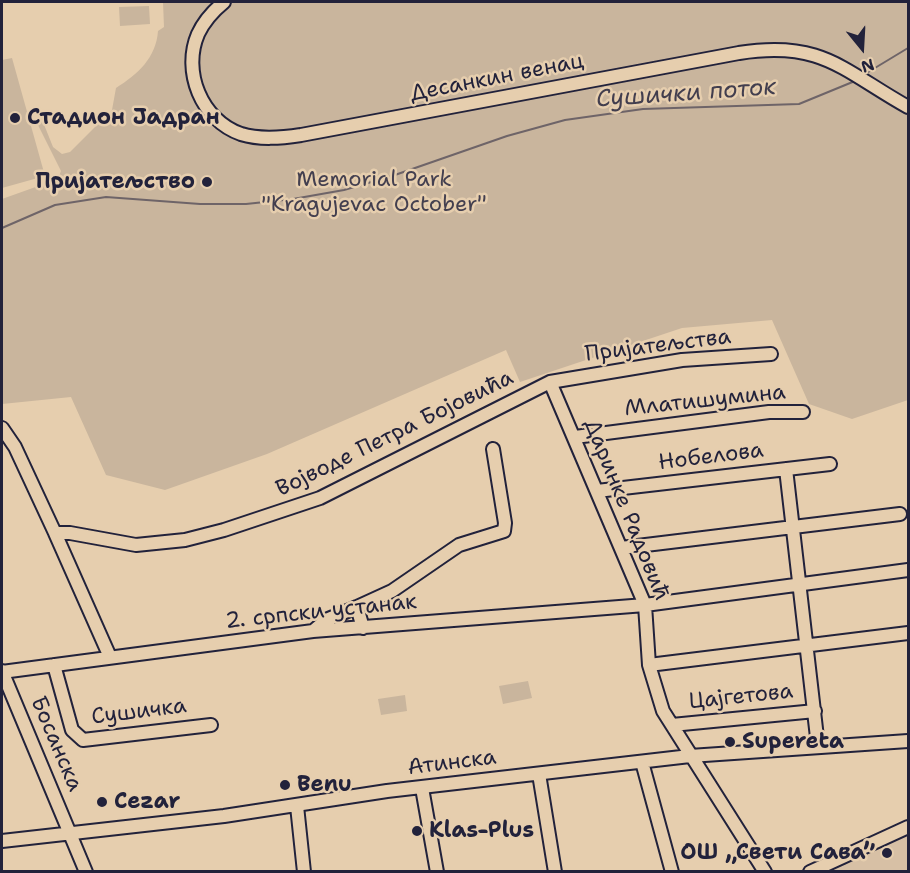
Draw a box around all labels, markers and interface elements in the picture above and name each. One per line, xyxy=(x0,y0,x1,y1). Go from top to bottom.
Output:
north arrow xyxy=(832,18,892,78)
street label: Десанкин венац xyxy=(408,48,586,108)
text: N xyxy=(858,54,877,78)
water label: Сушички поток xyxy=(595,73,777,115)
place label: Стадион Јадран xyxy=(27,105,220,131)
marker: Стадион Јадран xyxy=(8,111,22,125)
park label: Memorial Park "Kragujevac October" xyxy=(261,167,487,218)
place label: Пријатељство xyxy=(35,169,195,195)
marker: Пријатељство xyxy=(200,175,214,189)
street label: Пријатељства xyxy=(584,324,732,368)
street label: Војводе Петра Бојовића xyxy=(272,365,518,503)
street label: Млатишумина xyxy=(623,379,787,423)
street label: Даринке Радовић xyxy=(578,415,674,605)
street label: Нобелова xyxy=(657,437,765,477)
street label: 2. српски устанак xyxy=(224,589,418,635)
street label: Цајгетова xyxy=(688,678,794,716)
street label: Босанска xyxy=(24,693,88,795)
street label: Сушичка xyxy=(90,693,188,731)
place label: Supereta xyxy=(742,729,844,755)
marker: Supereta xyxy=(723,735,737,749)
street label: Атинска xyxy=(406,744,498,782)
place label: Benu xyxy=(297,772,352,798)
marker: Benu xyxy=(278,778,292,792)
place label: Cezar xyxy=(114,789,180,815)
marker: Cezar xyxy=(95,795,109,809)
place label: Klas-Plus xyxy=(429,818,534,844)
marker: Klas-Plus xyxy=(410,824,424,838)
place label: ОШ „Свети Сава” xyxy=(680,840,875,866)
marker: ОШ „Свети Сава” xyxy=(880,846,894,860)

